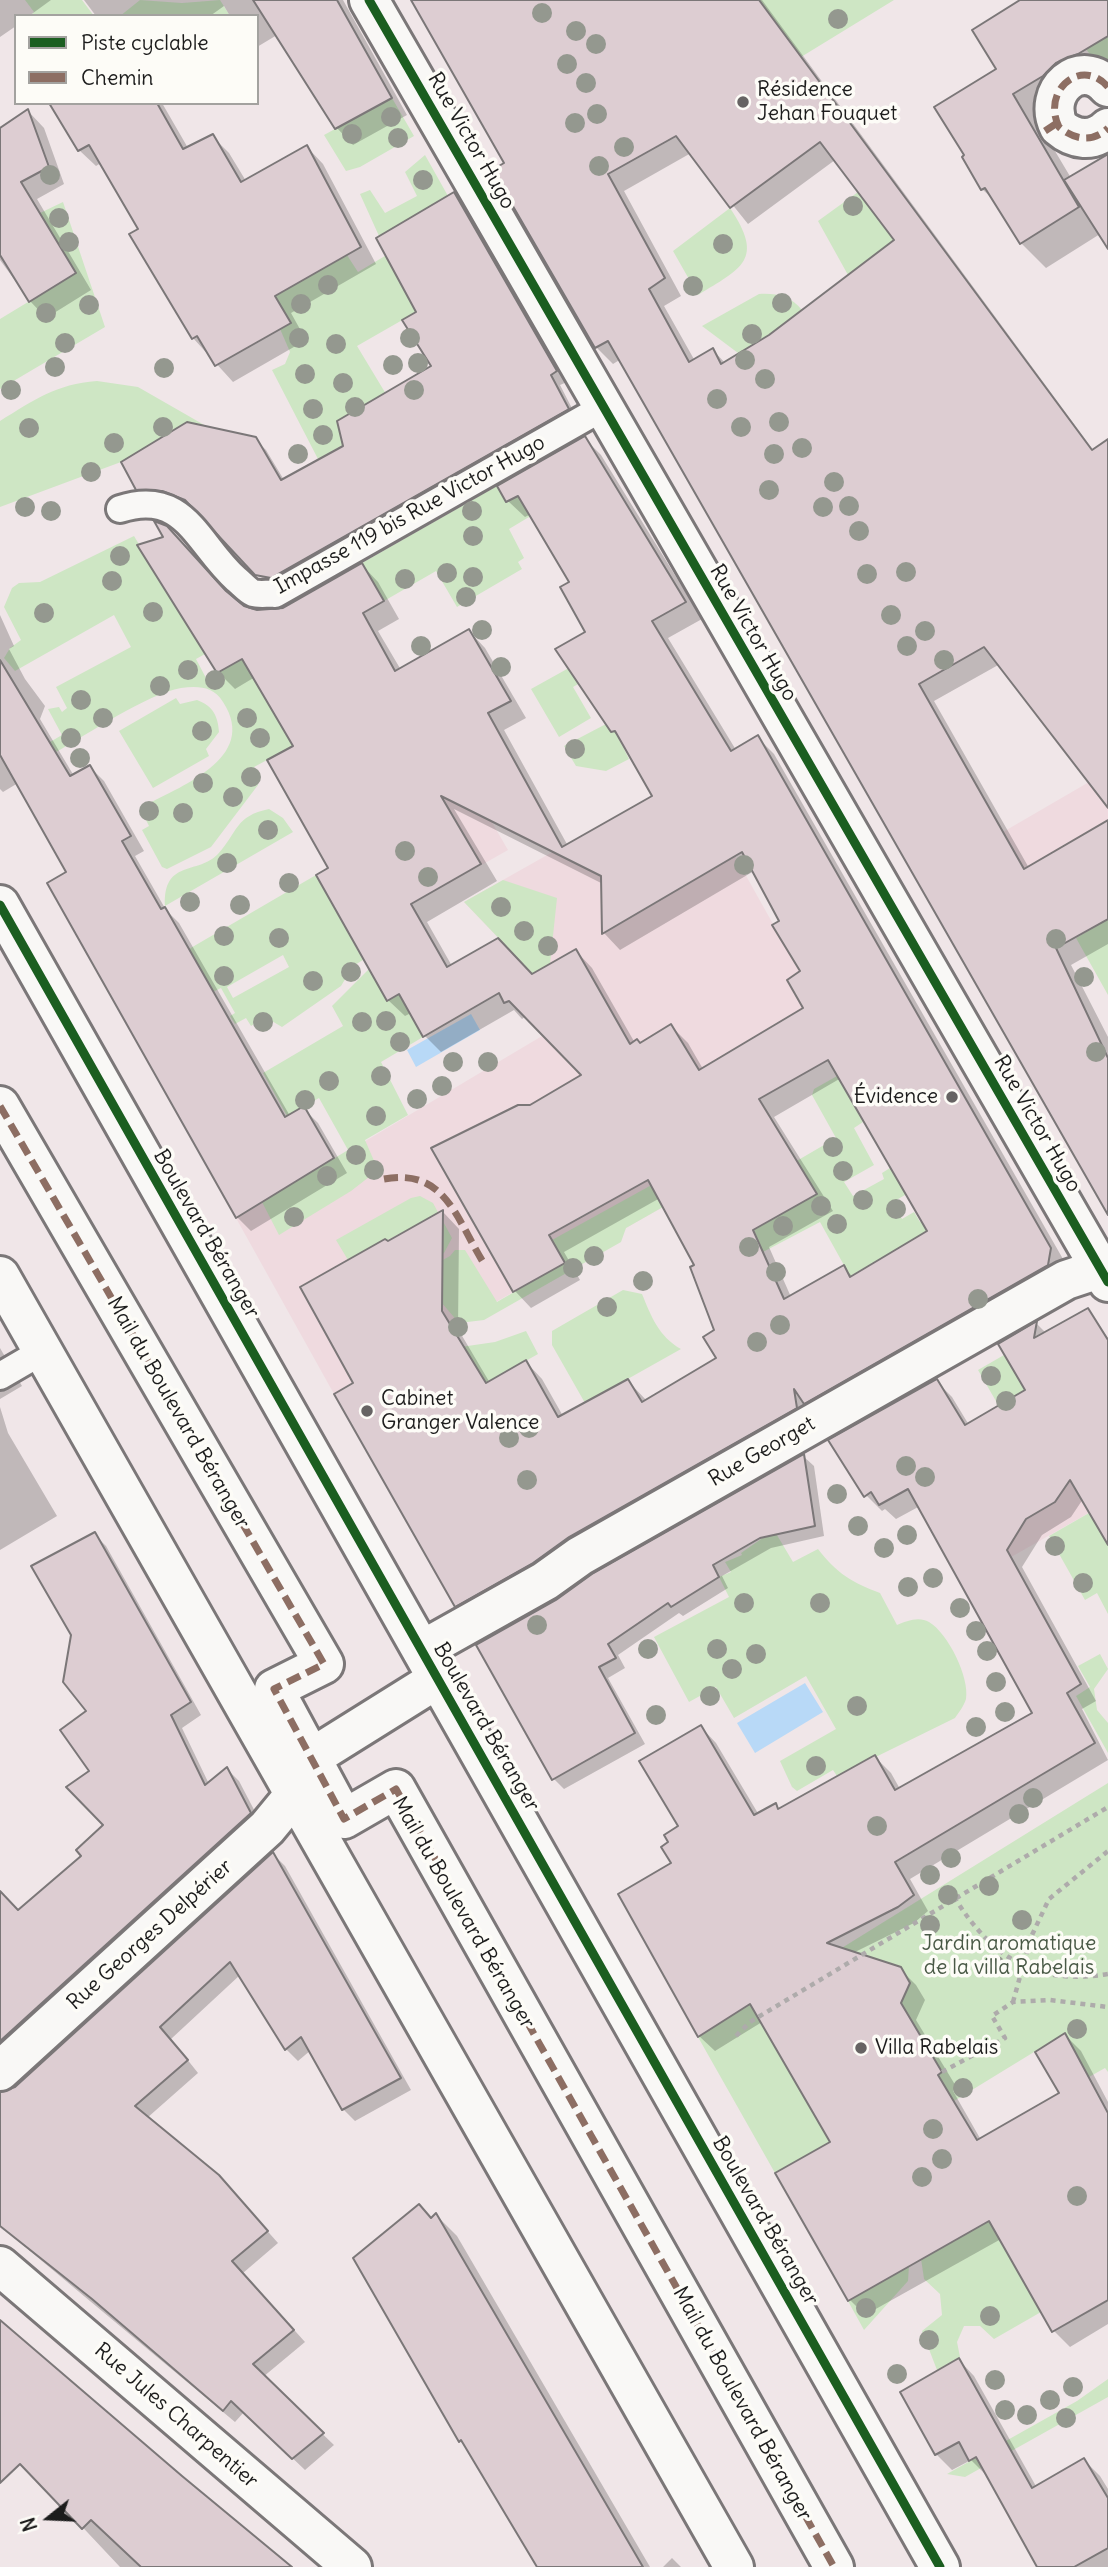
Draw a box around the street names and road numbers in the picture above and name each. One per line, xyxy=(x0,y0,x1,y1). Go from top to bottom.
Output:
street label: Rue Victor Hugo xyxy=(422,68,520,214)
street label: Impasse 119 bis Rue Victor Hugo xyxy=(271,430,549,600)
street label: Rue Victor Hugo xyxy=(704,560,802,706)
street label: Rue Victor Hugo xyxy=(988,1051,1086,1197)
street label: Boulevard Béranger xyxy=(147,1145,265,1323)
street label: Mail du Boulevard Béranger xyxy=(101,1293,255,1533)
street label: Rue Georget xyxy=(704,1411,820,1493)
street label: Boulevard Béranger xyxy=(427,1638,545,1816)
street label: Mail du Boulevard Béranger xyxy=(386,1793,540,2033)
street label: Rue Georges Delpérier xyxy=(62,1854,238,2016)
street label: Boulevard Béranger xyxy=(706,2132,824,2310)
street label: Mail du Boulevard Béranger xyxy=(667,2283,817,2525)
street label: Rue Jules Charpentier xyxy=(89,2338,263,2494)

